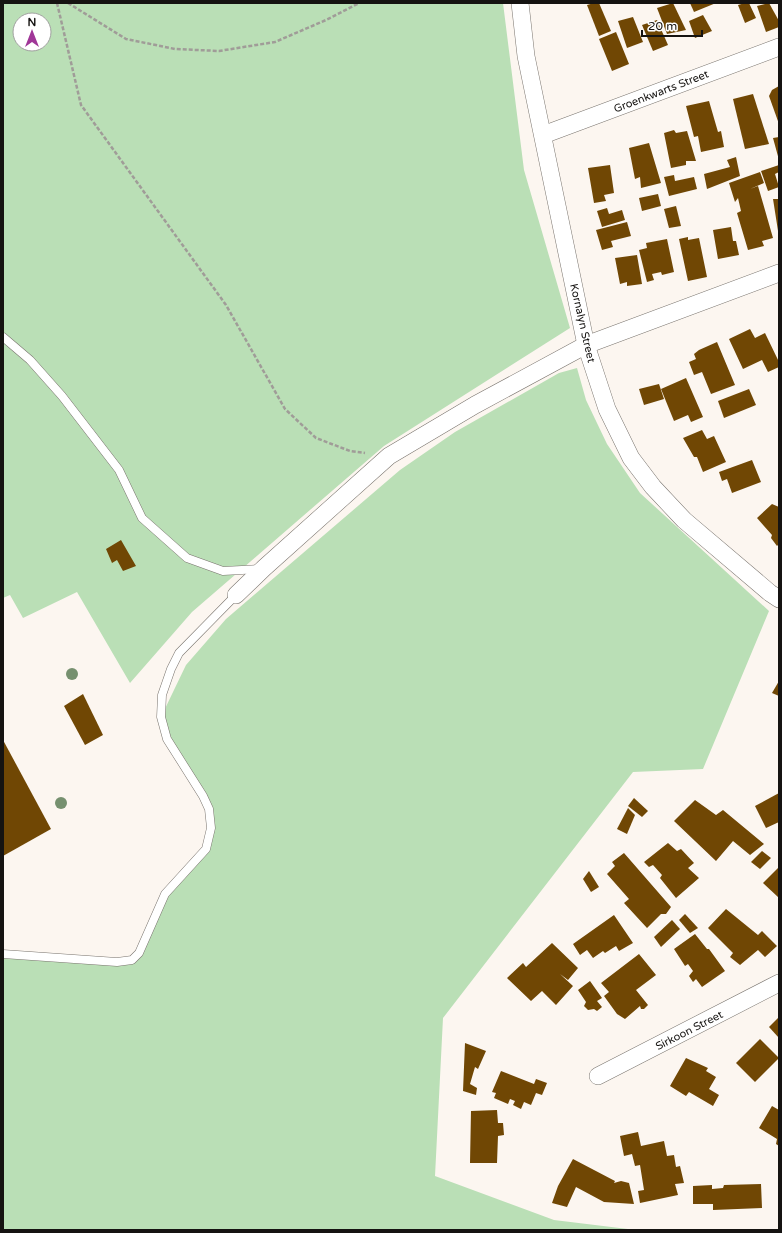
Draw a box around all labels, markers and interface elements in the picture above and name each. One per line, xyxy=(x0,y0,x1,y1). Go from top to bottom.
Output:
north arrow xyxy=(12,12,52,52)
scale bar xyxy=(642,12,702,38)
text: N xyxy=(28,16,36,29)
text: 20 m xyxy=(648,19,677,33)
street label: Groenkwarts Street xyxy=(612,67,711,116)
street label: Kornalyn Street xyxy=(567,282,598,364)
street label: Sirkoon Street xyxy=(653,1008,725,1053)

